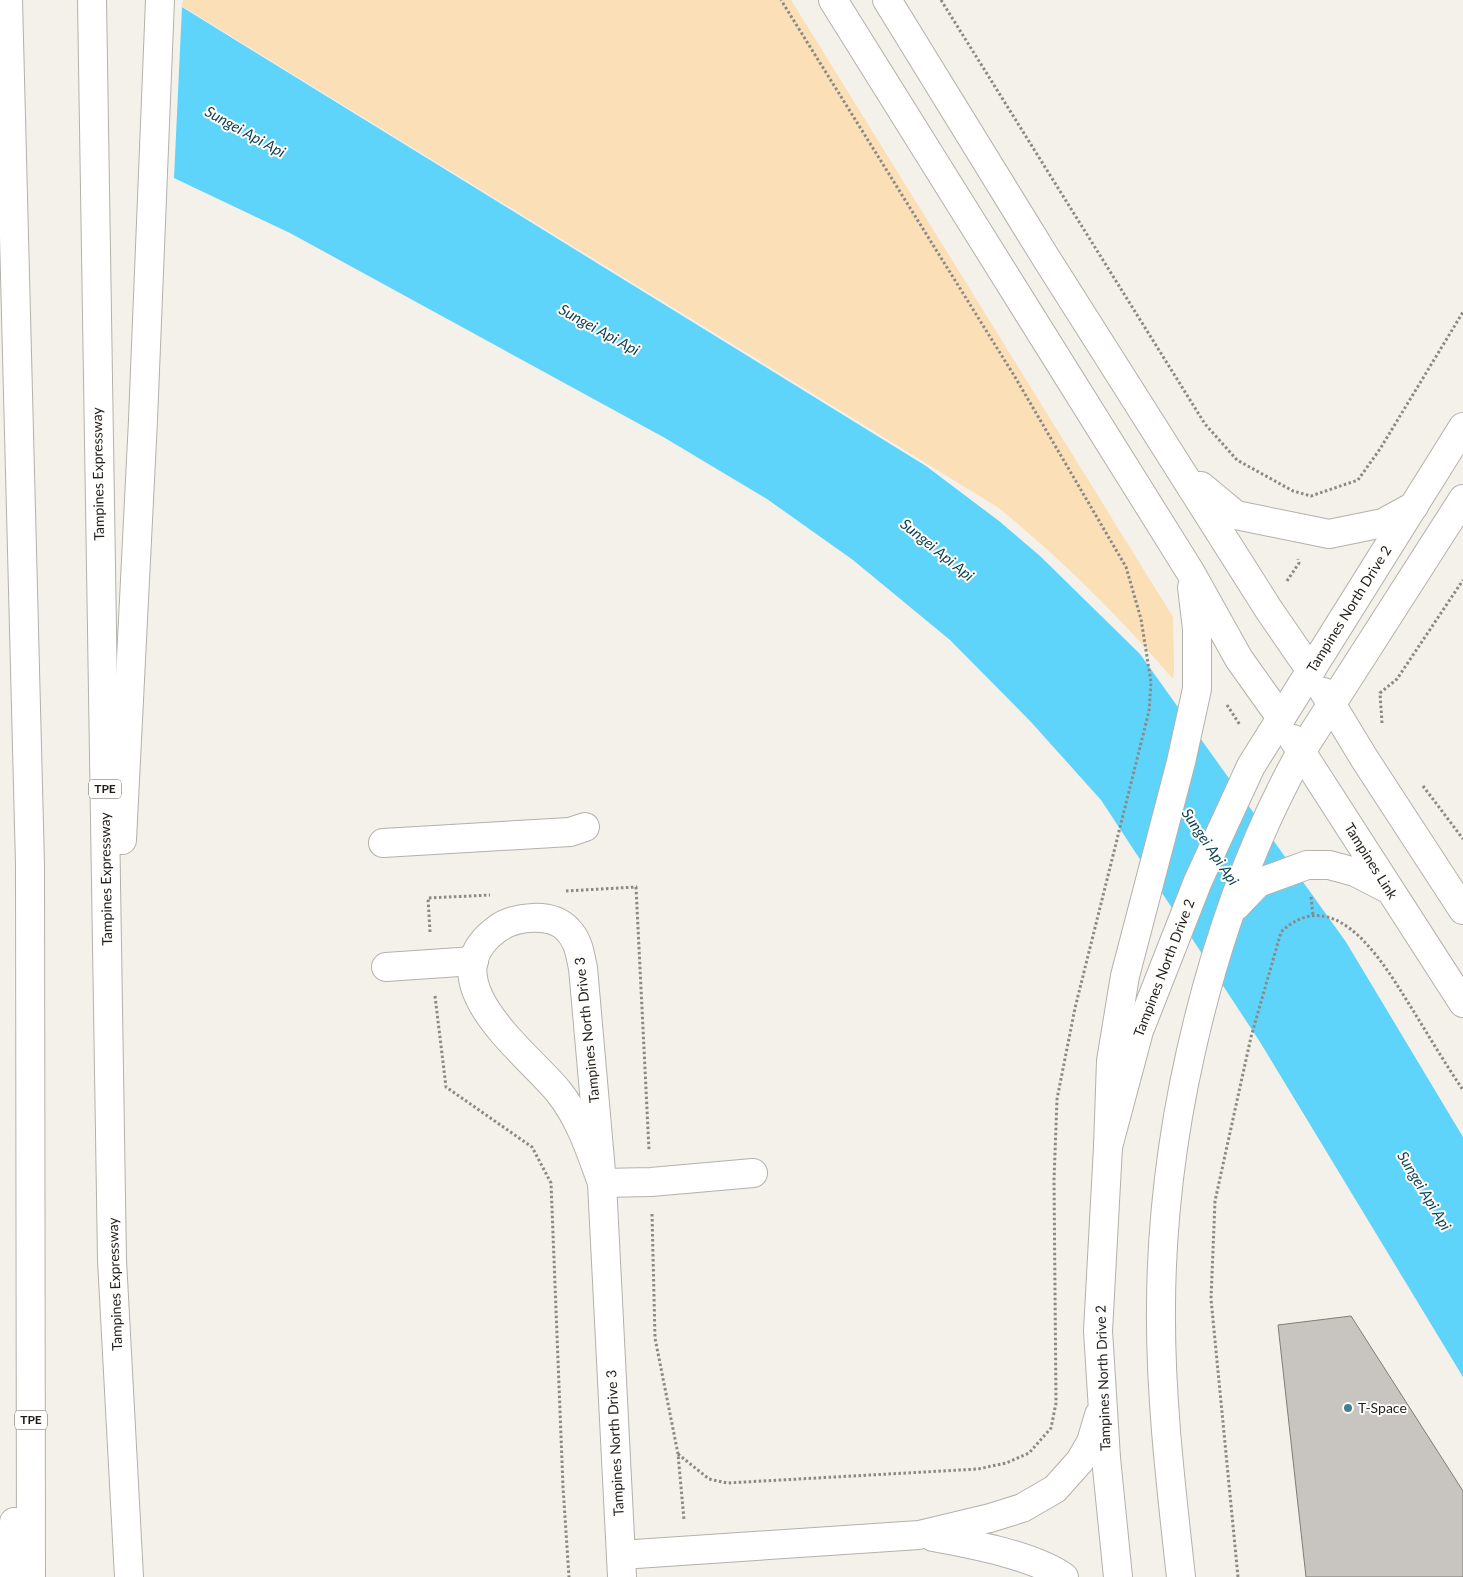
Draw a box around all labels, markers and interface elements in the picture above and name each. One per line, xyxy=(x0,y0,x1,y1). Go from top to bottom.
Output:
water label: Sungei Api Api xyxy=(202,102,289,161)
water label: Sungei Api Api xyxy=(556,300,643,359)
street label: Tampines Expressway xyxy=(88,406,107,541)
water label: Sungei Api Api xyxy=(897,514,978,585)
street label: Tampines North Drive 2 xyxy=(1303,542,1395,675)
road number: TPE xyxy=(89,780,121,799)
water label: Sungei Api Api xyxy=(1178,805,1243,889)
street label: Tampines Expressway xyxy=(96,811,115,946)
street label: Tampines Link xyxy=(1341,819,1402,903)
street label: Tampines North Drive 2 xyxy=(1129,897,1198,1039)
street label: Tampines North Drive 3 xyxy=(570,956,603,1104)
water label: Sungei Api Api xyxy=(1394,1148,1456,1234)
street label: Tampines Expressway xyxy=(104,1216,125,1351)
street label: Tampines North Drive 2 xyxy=(1091,1305,1114,1451)
street label: Tampines North Drive 3 xyxy=(602,1370,627,1516)
place label: T-Space xyxy=(1358,1399,1407,1416)
marker: T-Space xyxy=(1342,1402,1354,1414)
road number: TPE xyxy=(15,1410,47,1430)

